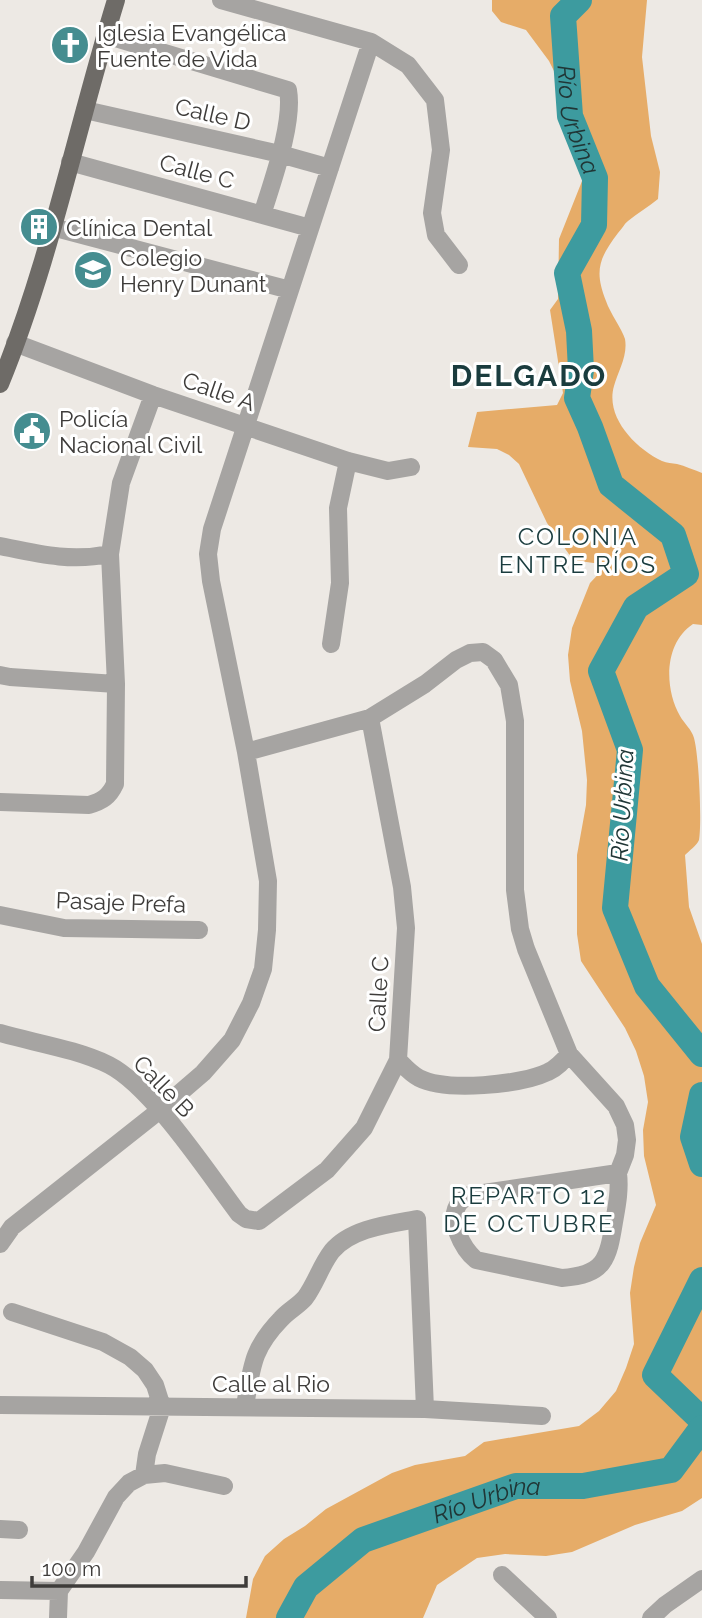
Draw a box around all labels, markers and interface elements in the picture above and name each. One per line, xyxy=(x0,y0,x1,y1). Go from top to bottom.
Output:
place label: Iglesia Evangélica Fuente de Vida xyxy=(97,19,287,72)
church icon: Iglesia Evangélica Fuente de Vida xyxy=(49,24,91,66)
water label: Río Urbina xyxy=(552,64,606,178)
street label: Calle D xyxy=(173,92,253,136)
street label: Calle C xyxy=(157,148,237,194)
building icon: Clínica Dental xyxy=(18,206,60,248)
place label: Clínica Dental xyxy=(66,214,213,241)
place label: Colegio Henry Dunant xyxy=(120,244,267,297)
school or university icon: Colegio Henry Dunant xyxy=(72,249,114,291)
district label: DELGADO xyxy=(451,358,607,393)
street label: Calle A xyxy=(179,366,259,416)
place label: Policía Nacional Civil xyxy=(59,405,203,458)
public building icon: Policía Nacional Civil xyxy=(11,410,53,452)
district label: COLONIA ENTRE RÍOS xyxy=(499,522,657,579)
water label: Río Urbina xyxy=(605,748,639,862)
street label: Pasaje Prefa xyxy=(55,886,187,918)
street label: Calle C xyxy=(363,955,393,1033)
street label: Calle B xyxy=(128,1049,200,1123)
district label: REPARTO 12 DE OCTUBRE xyxy=(443,1181,615,1238)
street label: Calle al Rio xyxy=(212,1370,330,1397)
water label: Río Urbina xyxy=(429,1472,541,1529)
scale bar xyxy=(32,1544,245,1588)
text: 100 m xyxy=(42,1556,101,1581)

